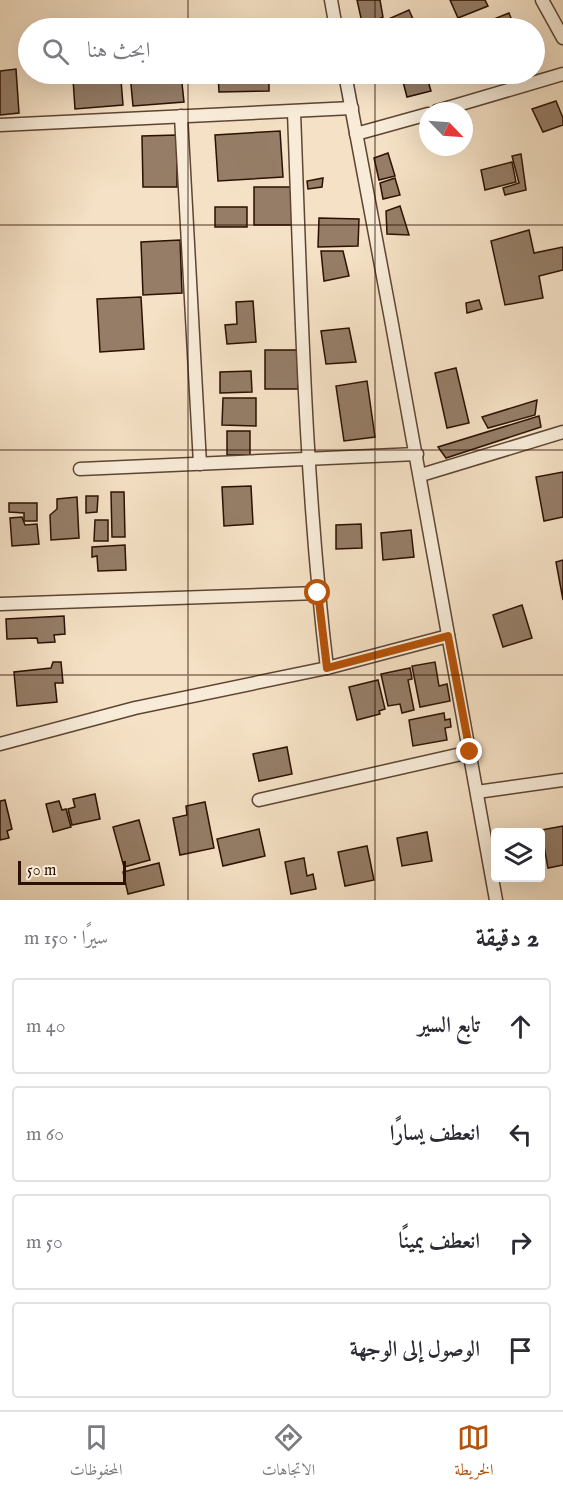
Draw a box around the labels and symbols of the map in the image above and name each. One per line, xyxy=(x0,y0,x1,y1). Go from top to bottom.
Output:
north arrow xyxy=(419,102,473,156)
route start xyxy=(304,579,330,605)
route end xyxy=(456,738,482,764)
scale bar xyxy=(18,858,126,886)

